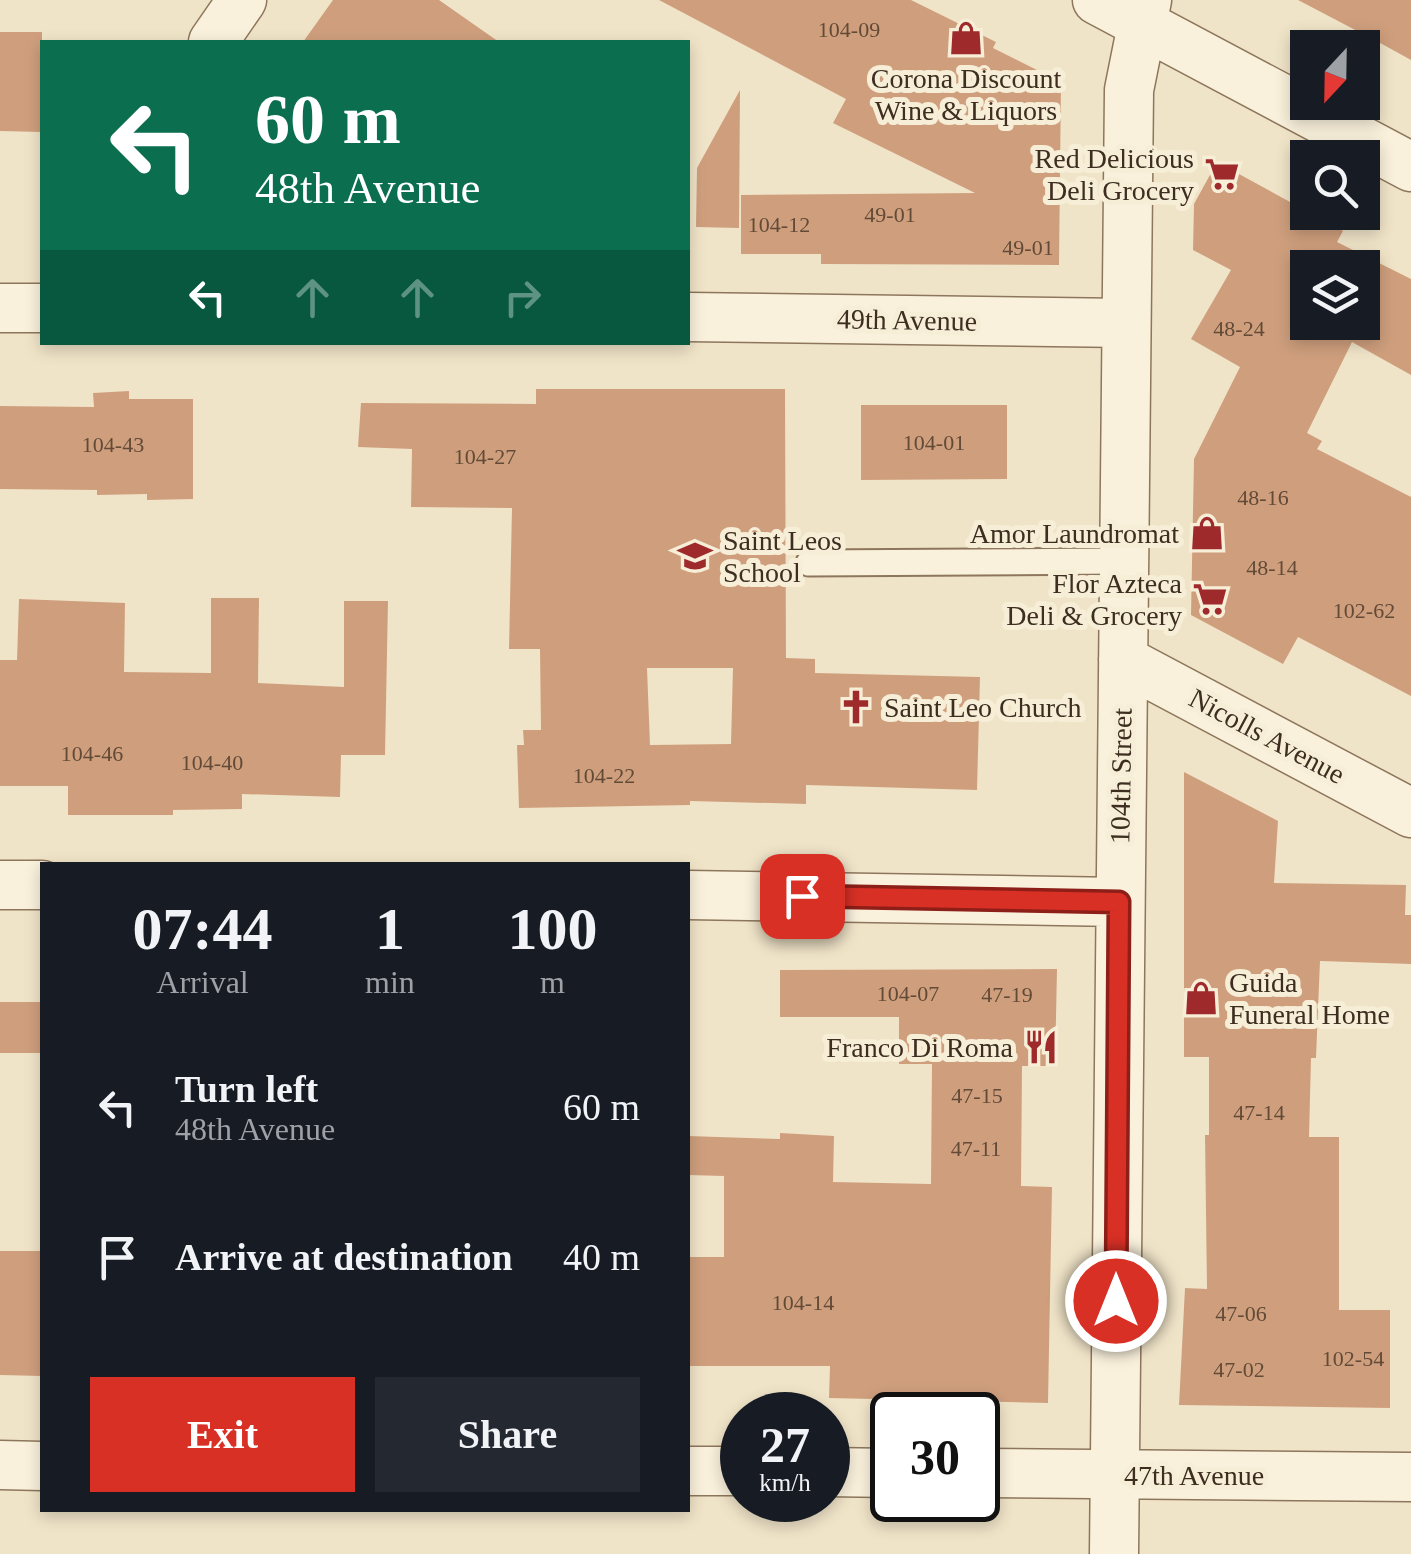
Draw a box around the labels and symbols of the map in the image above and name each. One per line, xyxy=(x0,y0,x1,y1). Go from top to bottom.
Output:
house number: 104-09 xyxy=(818,17,880,42)
shop icon: Corona Discount Wine & Liquors xyxy=(947,19,985,57)
north arrow xyxy=(1290,30,1380,120)
place label: Corona Discount Wine & Liquors xyxy=(871,63,1061,126)
place label: Red Delicious Deli Grocery xyxy=(1035,143,1194,206)
supermarket icon: Red Delicious Deli Grocery xyxy=(1203,155,1241,193)
house number: 49-01 xyxy=(864,202,916,227)
house number: 104-12 xyxy=(748,212,810,237)
house number: 49-01 xyxy=(1002,235,1054,260)
street label: 49th Avenue xyxy=(837,303,977,337)
house number: 48-24 xyxy=(1213,316,1265,341)
house number: 104-01 xyxy=(903,430,965,455)
house number: 104-43 xyxy=(82,432,144,457)
house number: 104-27 xyxy=(454,444,516,469)
house number: 48-16 xyxy=(1237,485,1289,510)
shop icon: Amor Laundromat xyxy=(1188,514,1226,552)
place label: Amor Laundromat xyxy=(970,518,1179,549)
place label: Saint Leos School xyxy=(723,525,842,588)
school or university icon: Saint Leos School xyxy=(676,537,714,575)
house number: 48-14 xyxy=(1246,555,1298,580)
place label: Flor Azteca Deli & Grocery xyxy=(1006,568,1183,631)
supermarket icon: Flor Azteca Deli & Grocery xyxy=(1191,580,1229,618)
house number: 102-62 xyxy=(1333,598,1395,623)
street label: Nicolls Avenue xyxy=(1184,682,1350,790)
church icon: Saint Leo Church xyxy=(837,688,875,726)
place label: Saint Leo Church xyxy=(884,692,1082,723)
street label: 104th Street xyxy=(1104,707,1138,844)
house number: 104-46 xyxy=(61,741,123,766)
house number: 104-40 xyxy=(181,750,243,775)
house number: 104-22 xyxy=(573,763,635,788)
pin xyxy=(760,854,845,939)
place label: Guida Funeral Home xyxy=(1229,967,1390,1030)
shop icon: Guida Funeral Home xyxy=(1182,979,1220,1017)
house number: 104-07 xyxy=(877,981,939,1006)
house number: 47-19 xyxy=(981,982,1033,1007)
restaurant icon: Franco Di Roma xyxy=(1022,1028,1060,1066)
place label: Franco Di Roma xyxy=(826,1032,1014,1063)
house number: 47-15 xyxy=(951,1083,1003,1108)
house number: 47-14 xyxy=(1233,1100,1285,1125)
house number: 47-11 xyxy=(951,1136,1001,1161)
position arrow xyxy=(1064,1249,1168,1353)
house number: 104-14 xyxy=(772,1290,834,1315)
house number: 47-06 xyxy=(1215,1301,1267,1326)
house number: 102-54 xyxy=(1322,1346,1384,1371)
house number: 47-02 xyxy=(1213,1357,1265,1382)
speed limit sign: 30 xyxy=(870,1392,1000,1522)
street label: 47th Avenue xyxy=(1124,1460,1264,1491)

